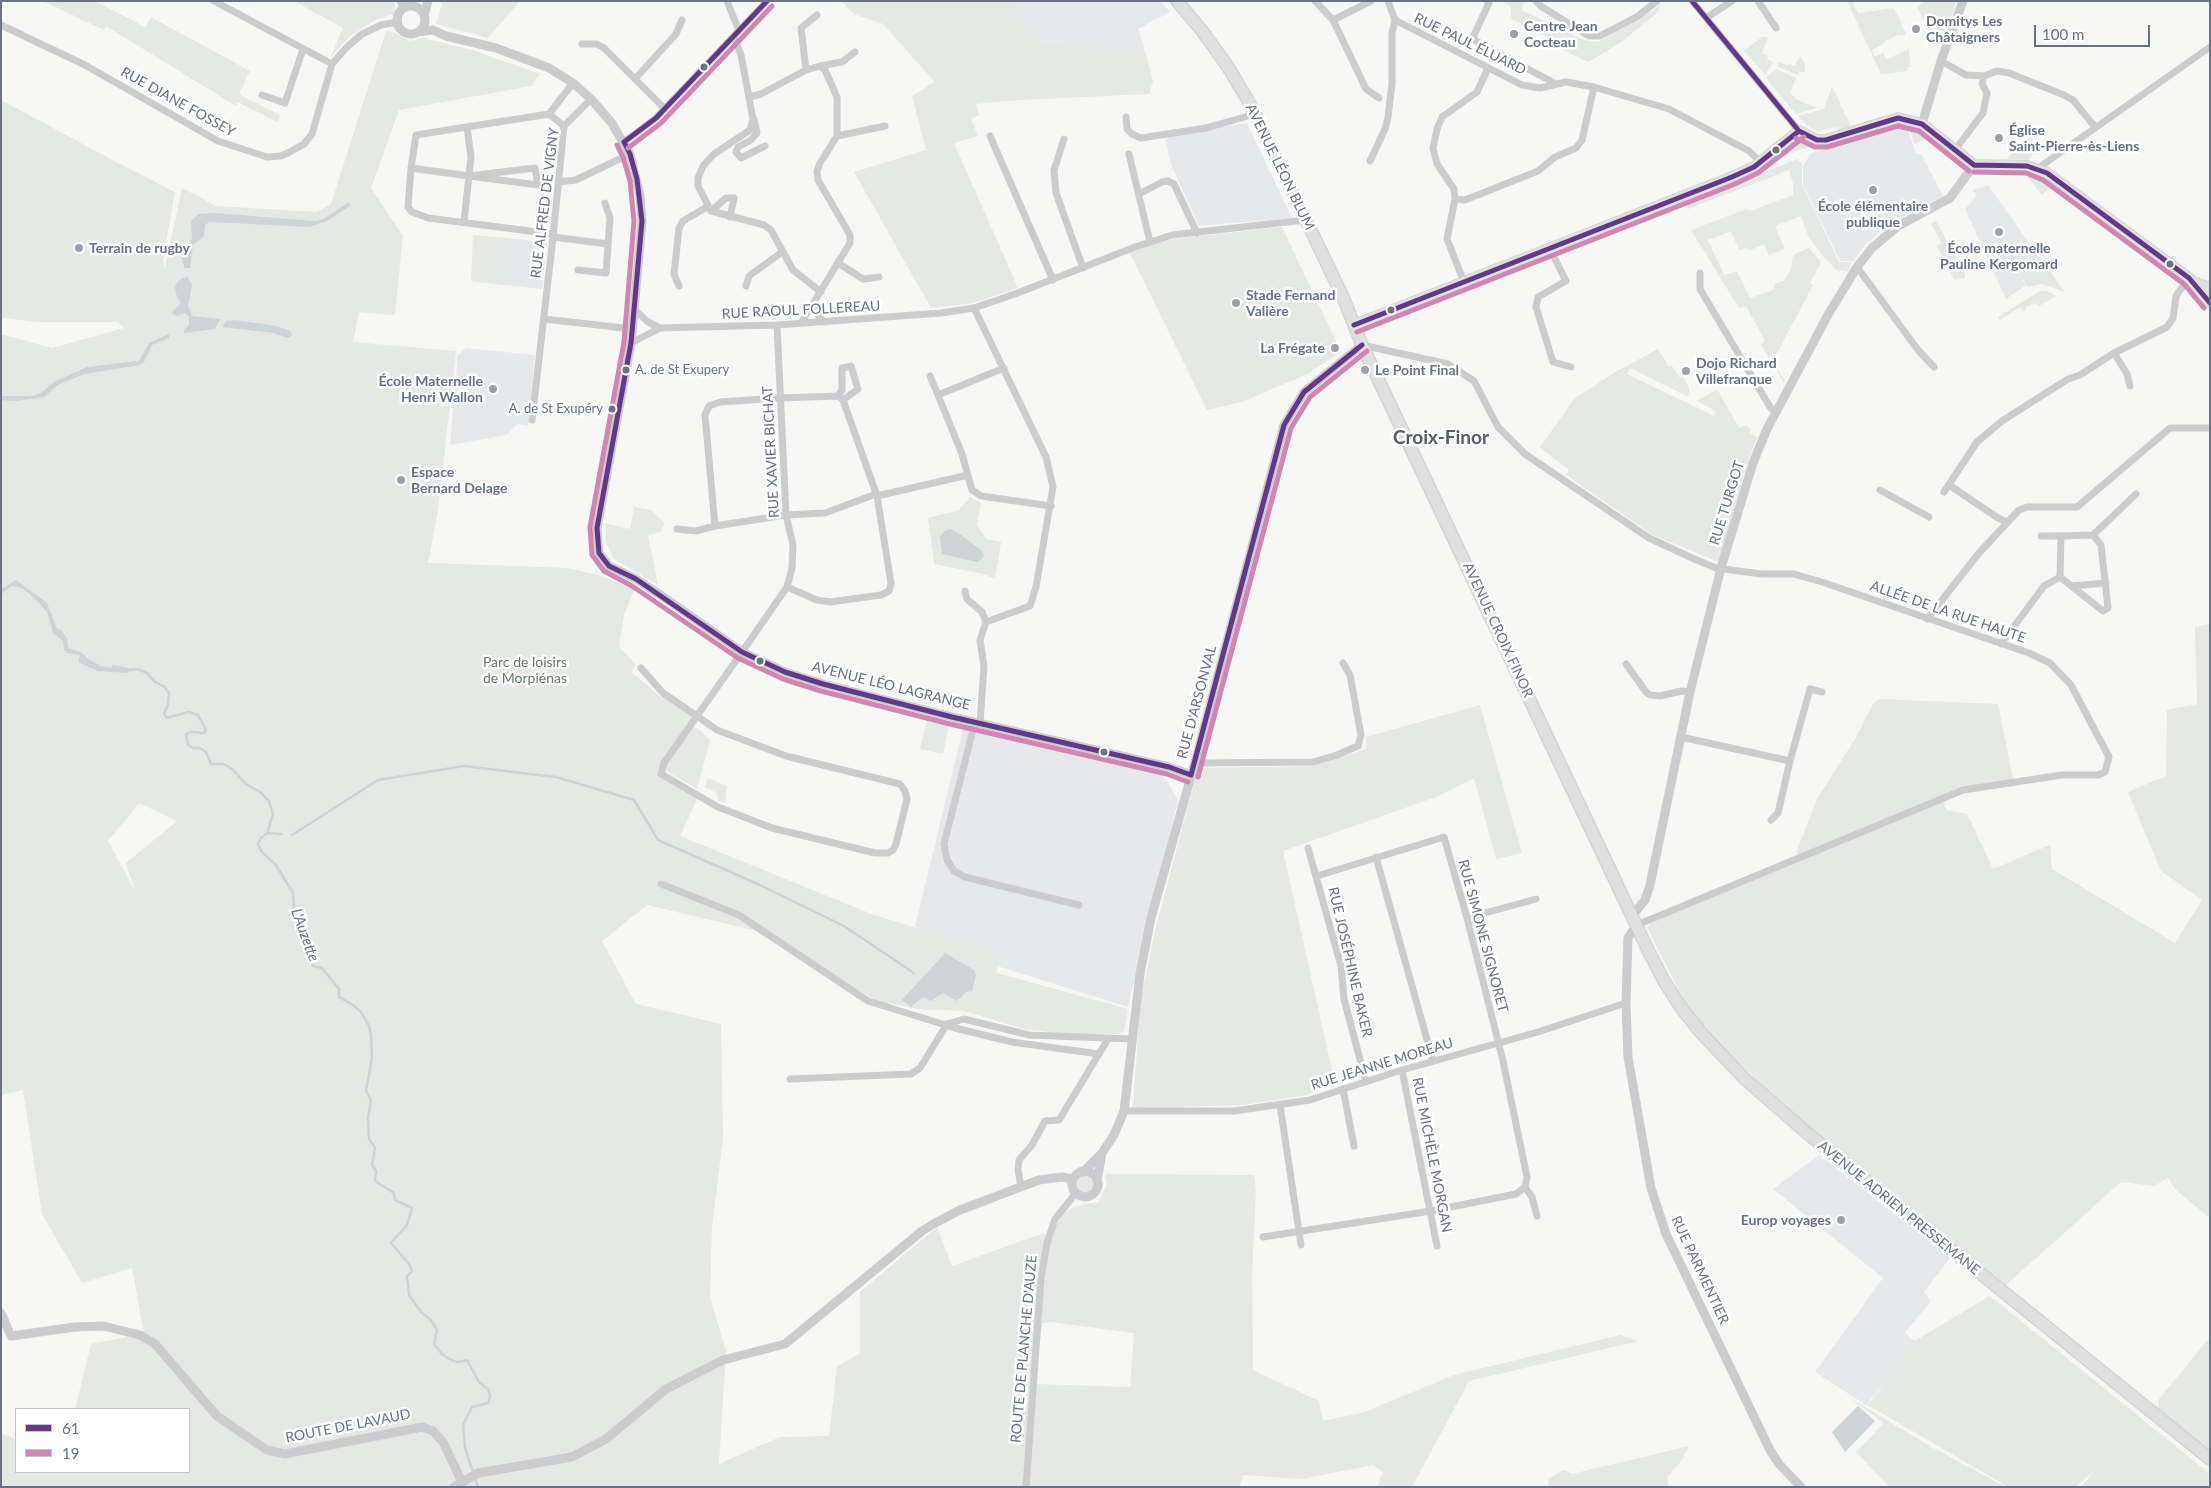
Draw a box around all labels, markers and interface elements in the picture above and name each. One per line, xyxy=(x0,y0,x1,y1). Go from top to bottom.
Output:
street label: RUE PAUL ÉLUARD xyxy=(1411,10,1529,78)
place label: Domitys Les Châtaigners xyxy=(1926,13,2002,46)
scale bar xyxy=(2036,15,2152,47)
place label: Centre Jean Cocteau xyxy=(1524,18,1598,50)
marker: Domitys Les Châtaigners xyxy=(1910,23,1922,35)
text: 100 m xyxy=(2042,25,2084,43)
marker: Centre Jean Cocteau xyxy=(1508,28,1520,40)
unlabelled marker xyxy=(699,62,709,72)
street label: RUE DIANE FOSSEY xyxy=(118,64,238,140)
street label: AVENUE LÉON BLUM xyxy=(1242,101,1318,233)
place label: Église Saint-Pierre-ès-Liens xyxy=(2009,122,2139,154)
street label: RUE ALFRED DE VIGNY xyxy=(527,127,563,279)
marker: Église Saint-Pierre-ès-Liens xyxy=(1993,132,2005,144)
unlabelled marker xyxy=(1771,145,1781,155)
marker: École élémentaire publique xyxy=(1867,184,1879,196)
place label: École élémentaire publique xyxy=(1818,198,1928,230)
marker: École maternelle Pauline Kergomard xyxy=(1993,226,2005,238)
place label: Terrain de rugby xyxy=(89,240,190,256)
place label: École maternelle Pauline Kergomard xyxy=(1940,240,2058,272)
marker: Terrain de rugby xyxy=(73,242,85,254)
unlabelled marker xyxy=(2165,259,2175,269)
place label: Stade Fernand Valière xyxy=(1246,287,1335,320)
street label: RUE RAOUL FOLLEREAU xyxy=(721,297,881,323)
marker: Stade Fernand Valière xyxy=(1230,297,1242,309)
unlabelled marker xyxy=(1386,305,1396,315)
place label: La Frégate xyxy=(1260,340,1325,356)
marker: La Frégate xyxy=(1329,342,1341,354)
place label: Dojo Richard Villefranque xyxy=(1696,355,1777,388)
place label: A. de St Exupery xyxy=(635,362,729,378)
place label: Le Point Final xyxy=(1375,362,1459,378)
marker: Le Point Final xyxy=(1359,364,1371,376)
marker: A. de St Exupery xyxy=(621,365,631,375)
marker: Dojo Richard Villefranque xyxy=(1680,365,1692,377)
place label: École Maternelle Henri Wallon xyxy=(379,373,483,406)
marker: École Maternelle Henri Wallon xyxy=(487,383,499,395)
street label: RUE XAVIER BICHAT xyxy=(759,386,783,518)
place label: A. de St Exupéry xyxy=(509,401,603,417)
marker: A. de St Exupéry xyxy=(607,404,617,414)
district label: Croix-Finor xyxy=(1393,427,1489,449)
street label: RUE TURGOT xyxy=(1706,459,1748,547)
place label: Espace Bernard Delage xyxy=(411,464,508,497)
marker: Espace Bernard Delage xyxy=(395,474,407,486)
street label: AVENUE CROIX FINOR xyxy=(1459,560,1537,700)
street label: ALLÉE DE LA RUE HAUTE xyxy=(1868,577,2028,647)
street label: RUE D'ARSONVAL xyxy=(1174,644,1220,760)
park label: Parc de loisirs de Morpiénas xyxy=(483,654,567,686)
unlabelled marker xyxy=(755,656,765,666)
street label: AVENUE LÉO LAGRANGE xyxy=(810,658,972,714)
unlabelled marker xyxy=(1099,747,1109,757)
street label: RUE SIMONE SIGNORET xyxy=(1455,858,1511,1014)
street label: RUE JOSÉPHINE BAKER xyxy=(1325,885,1375,1039)
water label: L'Auzette xyxy=(287,906,323,964)
street label: RUE JEANNE MOREAU xyxy=(1309,1034,1455,1094)
street label: RUE MICHÈLE MORGAN xyxy=(1409,1076,1455,1234)
street label: AVENUE ADRIEN PRESSEMANE xyxy=(1814,1137,1984,1279)
place label: Europ voyages xyxy=(1741,1212,1831,1228)
street label: RUE PARMENTIER xyxy=(1668,1213,1732,1327)
marker: Europ voyages xyxy=(1835,1214,1847,1226)
street label: ROUTE DE PLANCHE D'AUZE xyxy=(1007,1254,1041,1444)
street label: ROUTE DE LAVAUD xyxy=(284,1406,412,1446)
legend xyxy=(15,1408,190,1473)
text: 61 xyxy=(62,1419,79,1437)
text: 19 xyxy=(62,1444,79,1462)

